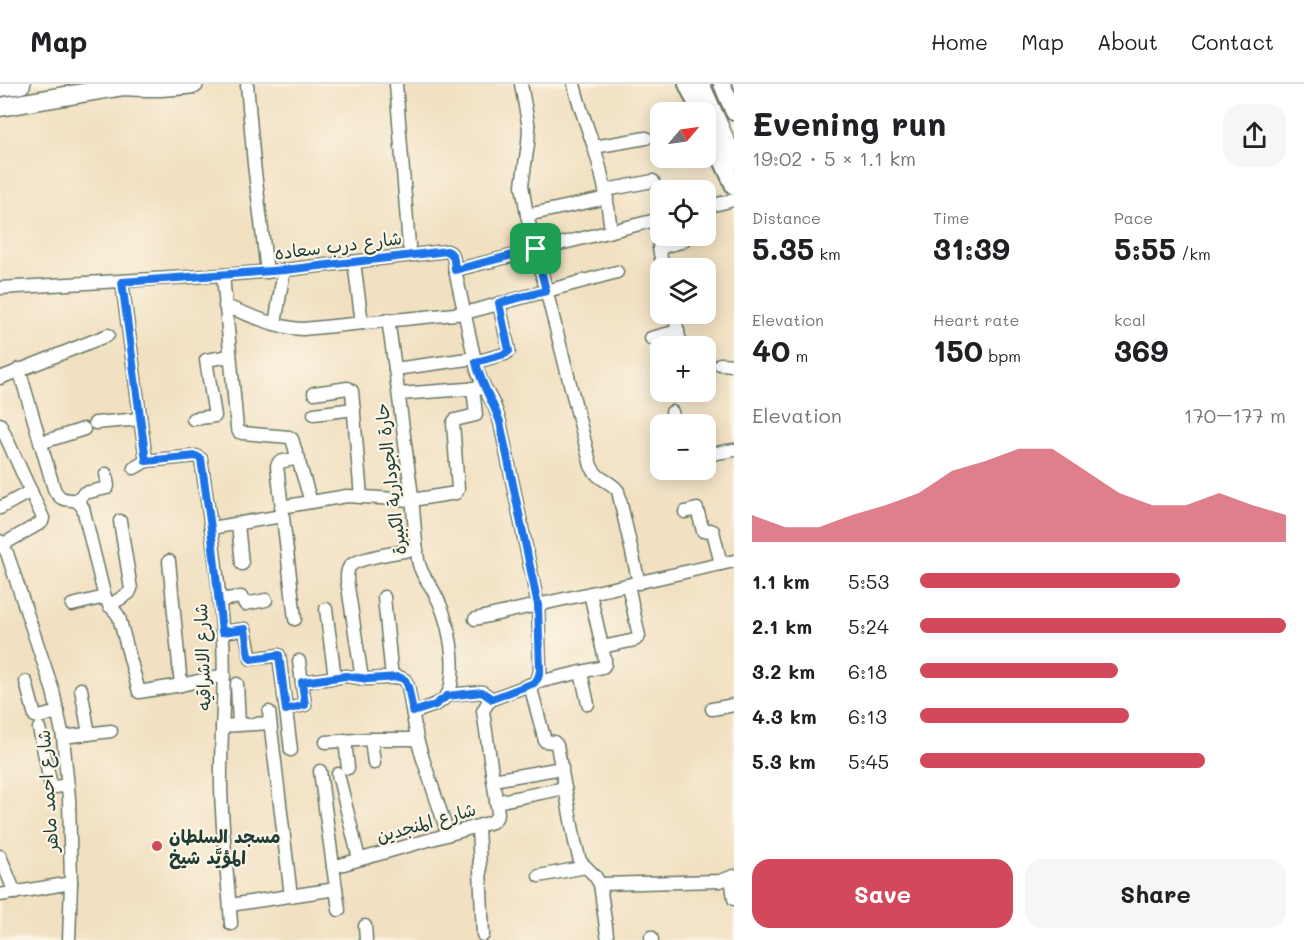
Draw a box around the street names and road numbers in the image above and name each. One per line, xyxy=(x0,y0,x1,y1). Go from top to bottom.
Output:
street label: شارع درب سعاده xyxy=(273,225,403,266)
street label: حارة الجودارية الكبيرة xyxy=(369,402,411,556)
street label: شارع الاشراقيه xyxy=(188,603,217,711)
street label: شارع احمد ماهر xyxy=(31,729,64,855)
street label: شارع المنجدين xyxy=(373,796,479,849)

